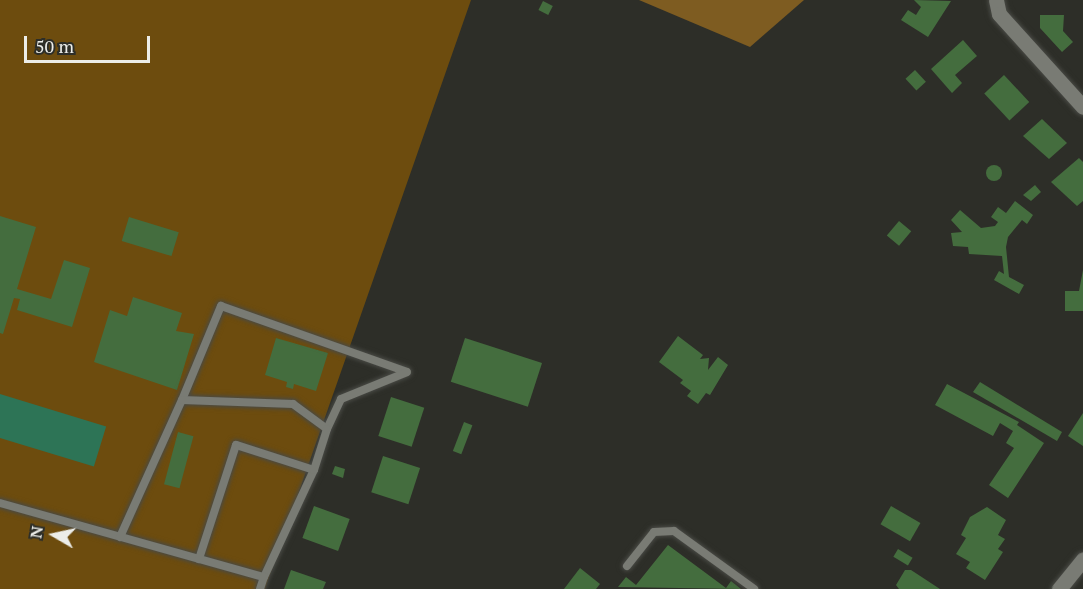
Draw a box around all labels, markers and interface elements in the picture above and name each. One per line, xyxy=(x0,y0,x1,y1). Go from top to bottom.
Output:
scale bar xyxy=(27,24,153,62)
text: 50 m xyxy=(35,34,74,58)
north arrow xyxy=(24,505,84,565)
text: N xyxy=(24,524,48,540)

